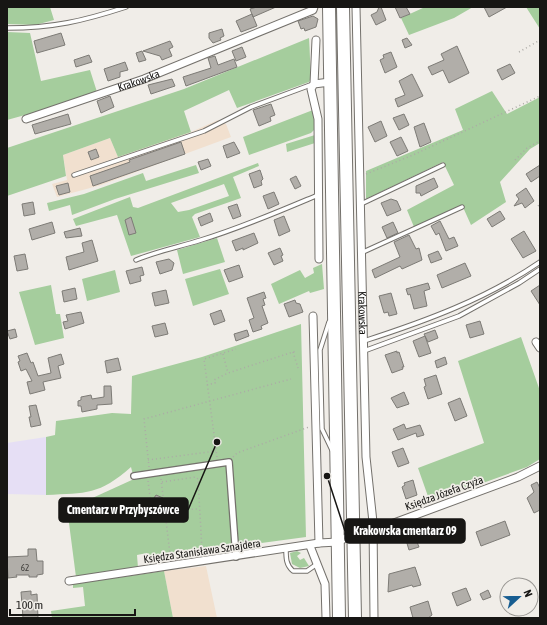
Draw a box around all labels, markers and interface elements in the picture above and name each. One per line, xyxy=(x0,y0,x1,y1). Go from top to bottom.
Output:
street label: Krakowska xyxy=(116,67,161,93)
street label: Krakowska xyxy=(356,291,369,335)
street label: Księdza Józefa Czyża xyxy=(403,473,485,513)
callout: Cmentarz w Przybyszówce xyxy=(59,498,188,522)
text: Cmentarz w Przybyszówce xyxy=(67,503,180,517)
callout: Krakowska cmentarz 09 xyxy=(345,519,465,543)
text: Krakowska cmentarz 09 xyxy=(353,524,457,538)
street label: Księdza Stanisława Sznajdera xyxy=(143,537,261,565)
house number: 62 xyxy=(21,563,29,573)
north arrow xyxy=(499,577,539,617)
text: N xyxy=(521,588,535,599)
scale bar xyxy=(10,591,135,617)
text: 100 m xyxy=(16,598,43,612)

